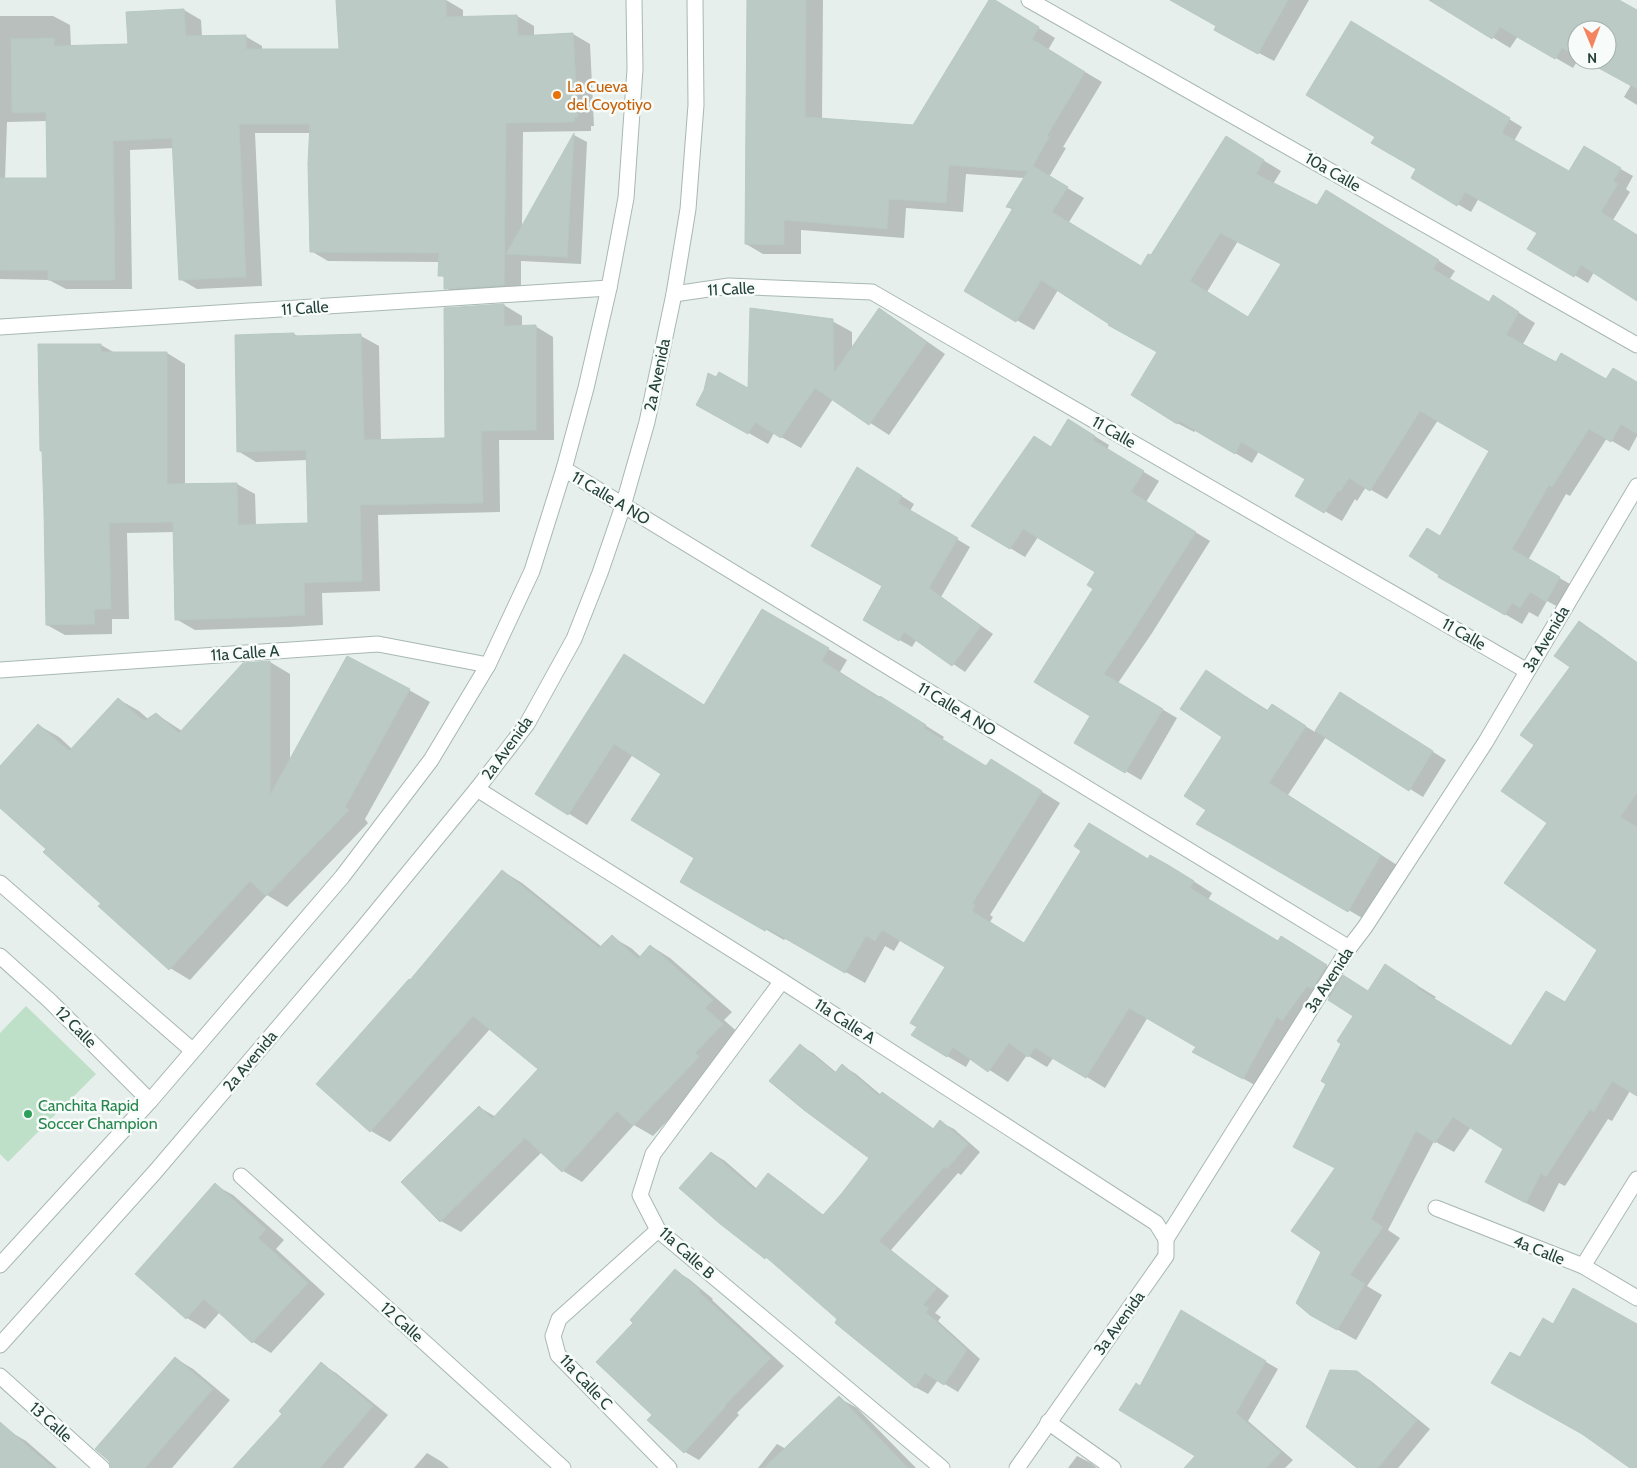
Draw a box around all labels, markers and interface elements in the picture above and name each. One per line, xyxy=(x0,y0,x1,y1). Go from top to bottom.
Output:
north arrow xyxy=(1567,20,1617,70)
text: N xyxy=(1587,49,1597,67)
place label: La Cueva del Coyotiyo xyxy=(567,77,652,114)
marker: La Cueva del Coyotiyo xyxy=(551,89,563,101)
street label: 10a Calle xyxy=(1302,149,1364,195)
street label: 11 Calle xyxy=(707,278,755,300)
street label: 11 Calle xyxy=(281,297,329,319)
street label: 2a Avenida xyxy=(640,337,674,413)
street label: 11 Calle xyxy=(1089,412,1139,452)
street label: 11 Calle A NO xyxy=(568,467,654,529)
street label: 3a Avenida xyxy=(1519,602,1573,676)
street label: 11 Calle xyxy=(1439,614,1489,654)
street label: 11a Calle A xyxy=(210,641,280,665)
street label: 11 Calle A NO xyxy=(914,678,1000,740)
street label: 2a Avenida xyxy=(478,712,537,783)
street label: 3a Avenida xyxy=(1301,944,1357,1016)
street label: 11a Calle A xyxy=(811,994,879,1048)
street label: 12 Calle xyxy=(51,1002,101,1052)
street label: 2a Avenida xyxy=(219,1026,281,1095)
place label: Canchita Rapid Soccer Champion xyxy=(38,1096,158,1133)
marker: Canchita Rapid Soccer Champion xyxy=(22,1108,34,1120)
street label: 11a Calle B xyxy=(655,1223,719,1283)
street label: 4a Calle xyxy=(1511,1231,1567,1269)
street label: 3a Avenida xyxy=(1090,1287,1149,1359)
street label: 12 Calle xyxy=(377,1298,427,1346)
street label: 11a Calle C xyxy=(556,1351,616,1414)
street label: 13 Calle xyxy=(26,1398,76,1446)

